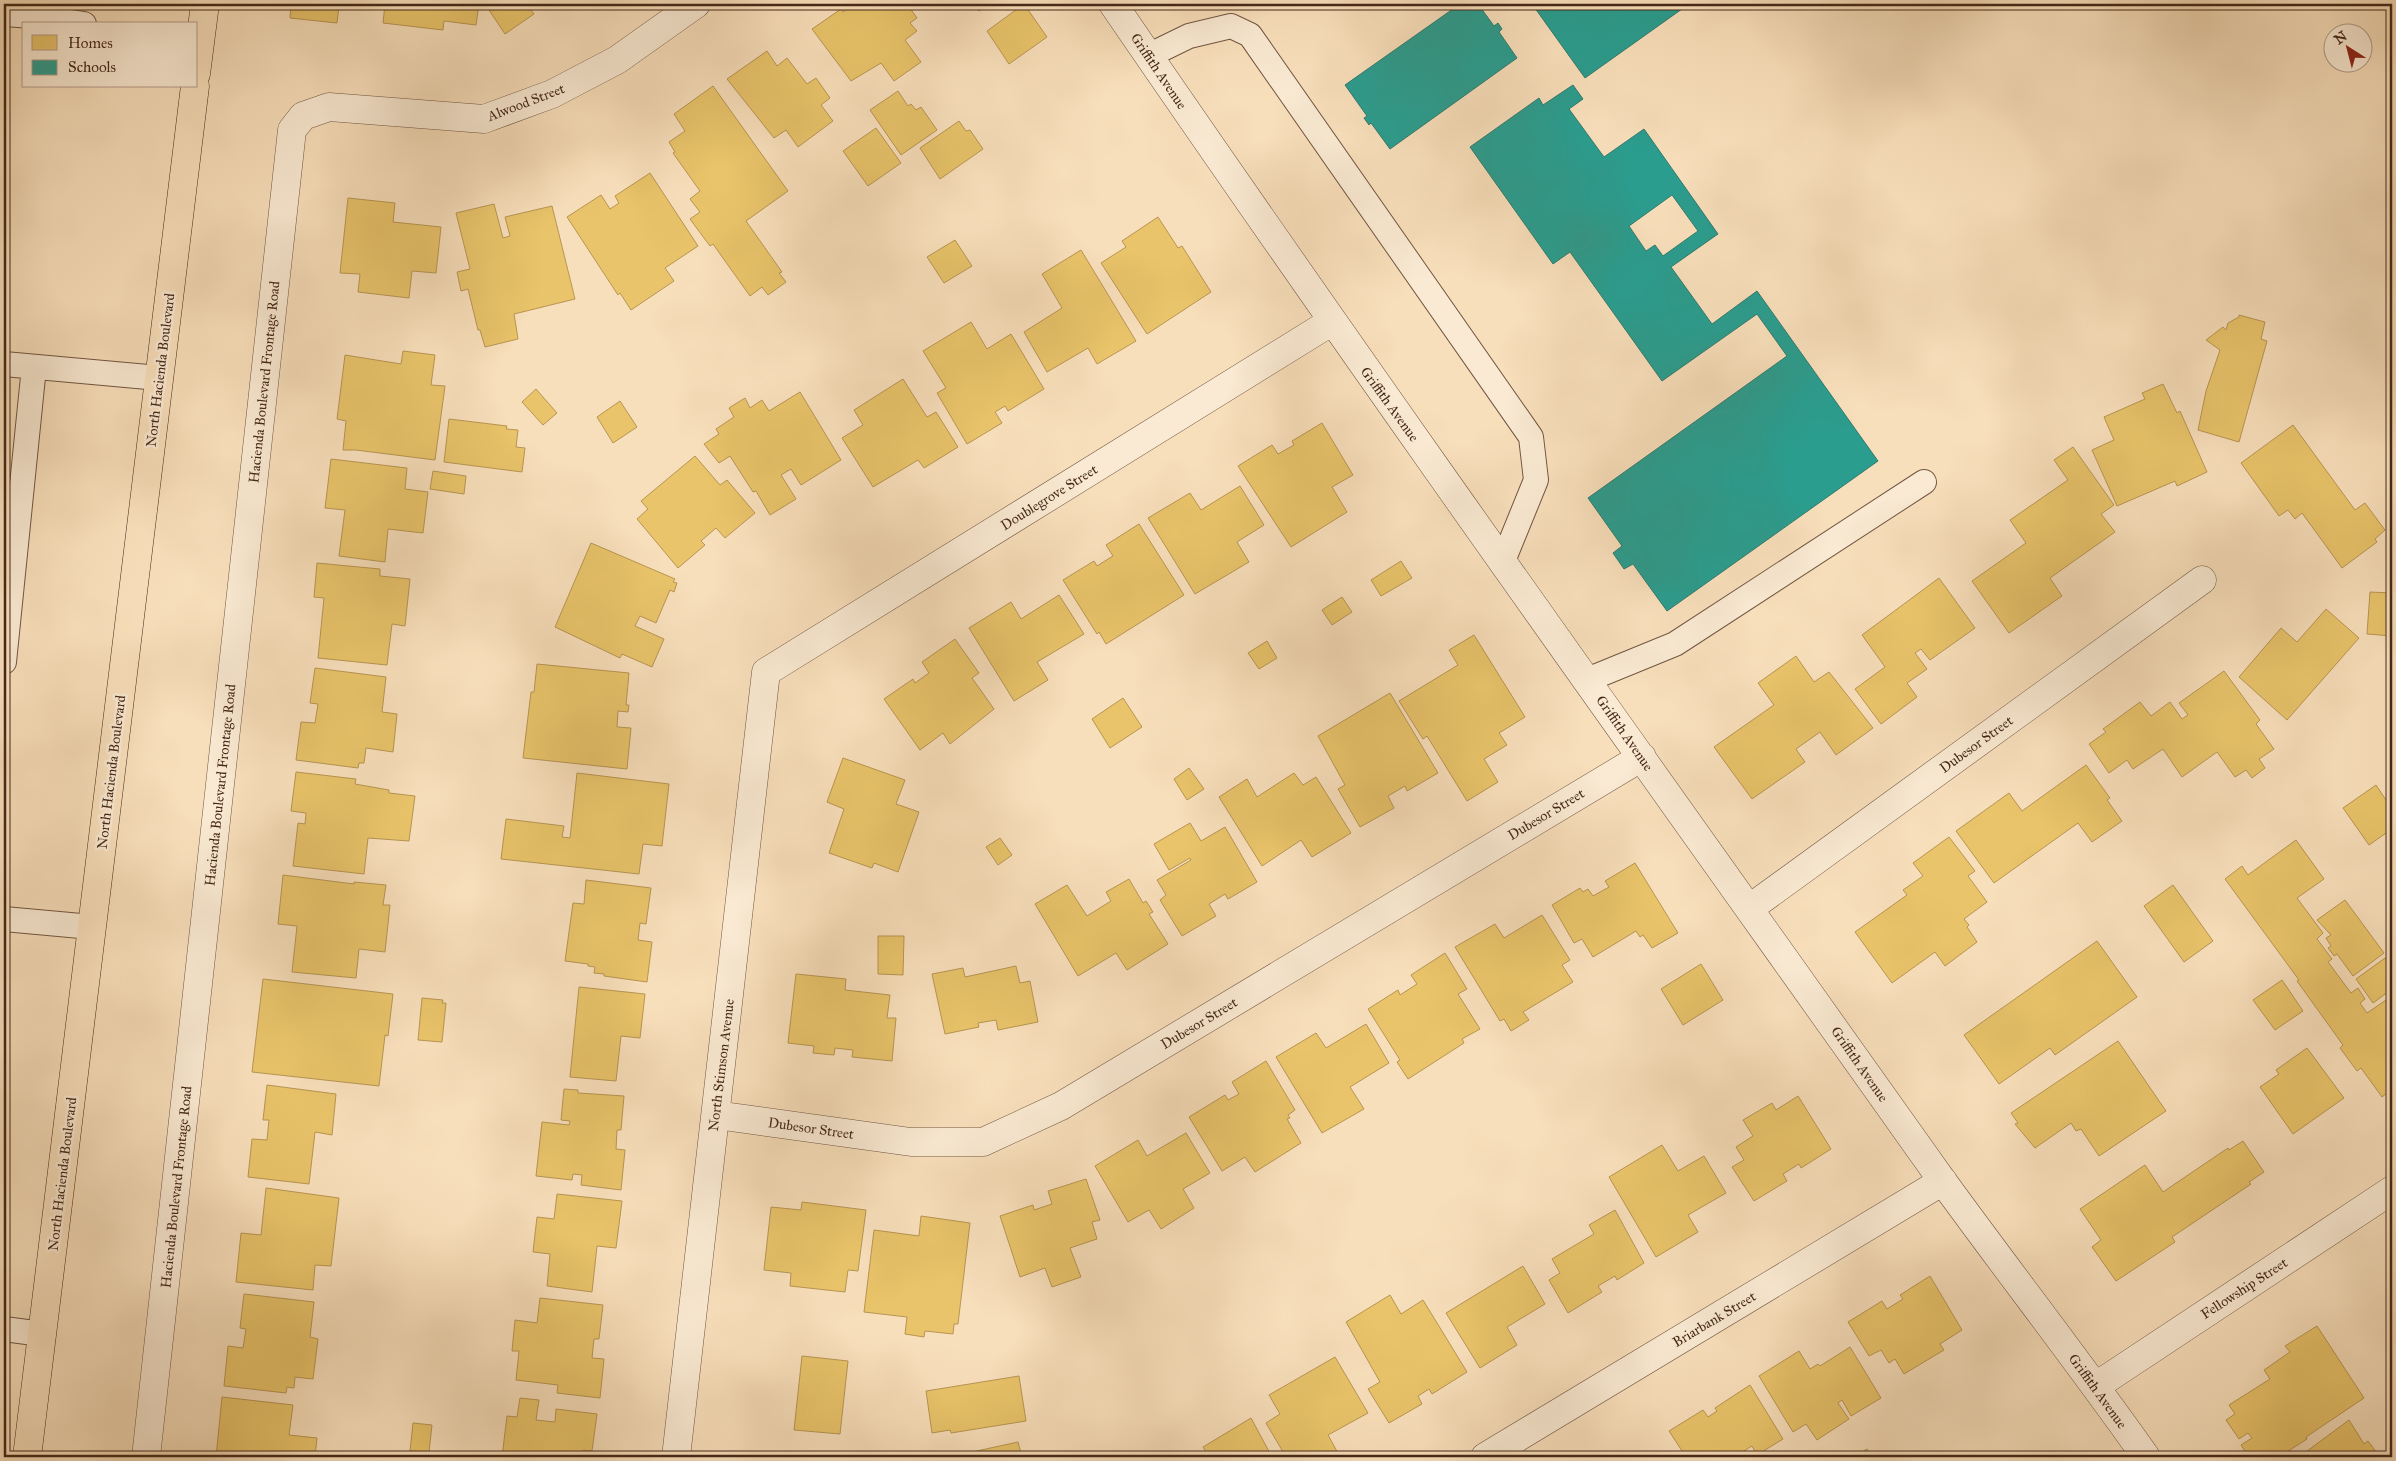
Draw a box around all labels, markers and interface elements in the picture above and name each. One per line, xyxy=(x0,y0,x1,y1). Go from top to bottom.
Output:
legend xyxy=(22,22,198,88)
north arrow xyxy=(2324,22,2374,72)
text: N xyxy=(2331,27,2351,48)
street label: Griffith Avenue xyxy=(1127,30,1190,113)
text: Homes xyxy=(68,34,113,52)
text: Schools xyxy=(68,58,116,76)
street label: Alwood Street xyxy=(484,80,567,125)
street label: Hacienda Boulevard Frontage Road xyxy=(245,280,284,484)
street label: North Hacienda Boulevard xyxy=(143,292,178,448)
street label: Griffith Avenue xyxy=(1357,364,1422,445)
street label: Doublegrove Street xyxy=(998,461,1101,534)
street label: Hacienda Boulevard Frontage Road xyxy=(201,683,240,887)
street label: Griffith Avenue xyxy=(1592,692,1657,774)
street label: North Hacienda Boulevard xyxy=(94,694,129,850)
street label: Dubesor Street xyxy=(1936,712,2016,777)
street label: Dubesor Street xyxy=(1505,785,1588,844)
street label: Dubesor Street xyxy=(1158,994,1241,1053)
street label: North Stimson Avenue xyxy=(705,998,738,1132)
street label: Griffith Avenue xyxy=(1827,1023,1892,1105)
street label: Hacienda Boulevard Frontage Road xyxy=(157,1085,196,1289)
street label: North Hacienda Boulevard xyxy=(45,1096,80,1252)
street label: Dubesor Street xyxy=(767,1114,855,1143)
street label: Fellowship Street xyxy=(2198,1254,2291,1323)
street label: Briarbank Street xyxy=(1670,1288,1759,1351)
street label: Griffith Avenue xyxy=(2065,1351,2130,1432)

